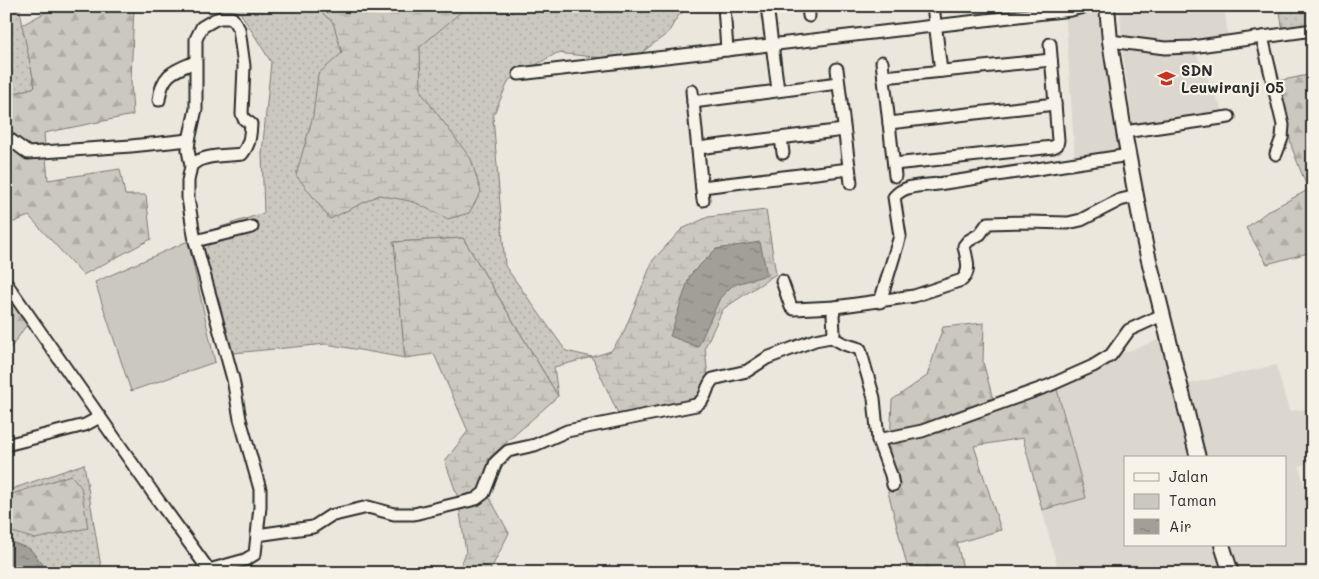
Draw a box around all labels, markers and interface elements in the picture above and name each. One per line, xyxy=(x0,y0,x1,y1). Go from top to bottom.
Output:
place label: SDN Leuwiranji 05 xyxy=(1181,60,1284,97)
school or university icon: SDN Leuwiranji 05 xyxy=(1157,69,1177,89)
legend xyxy=(1124,456,1286,546)
text: Jalan xyxy=(1169,466,1208,486)
text: Taman xyxy=(1169,490,1216,510)
text: Air xyxy=(1169,516,1192,536)

